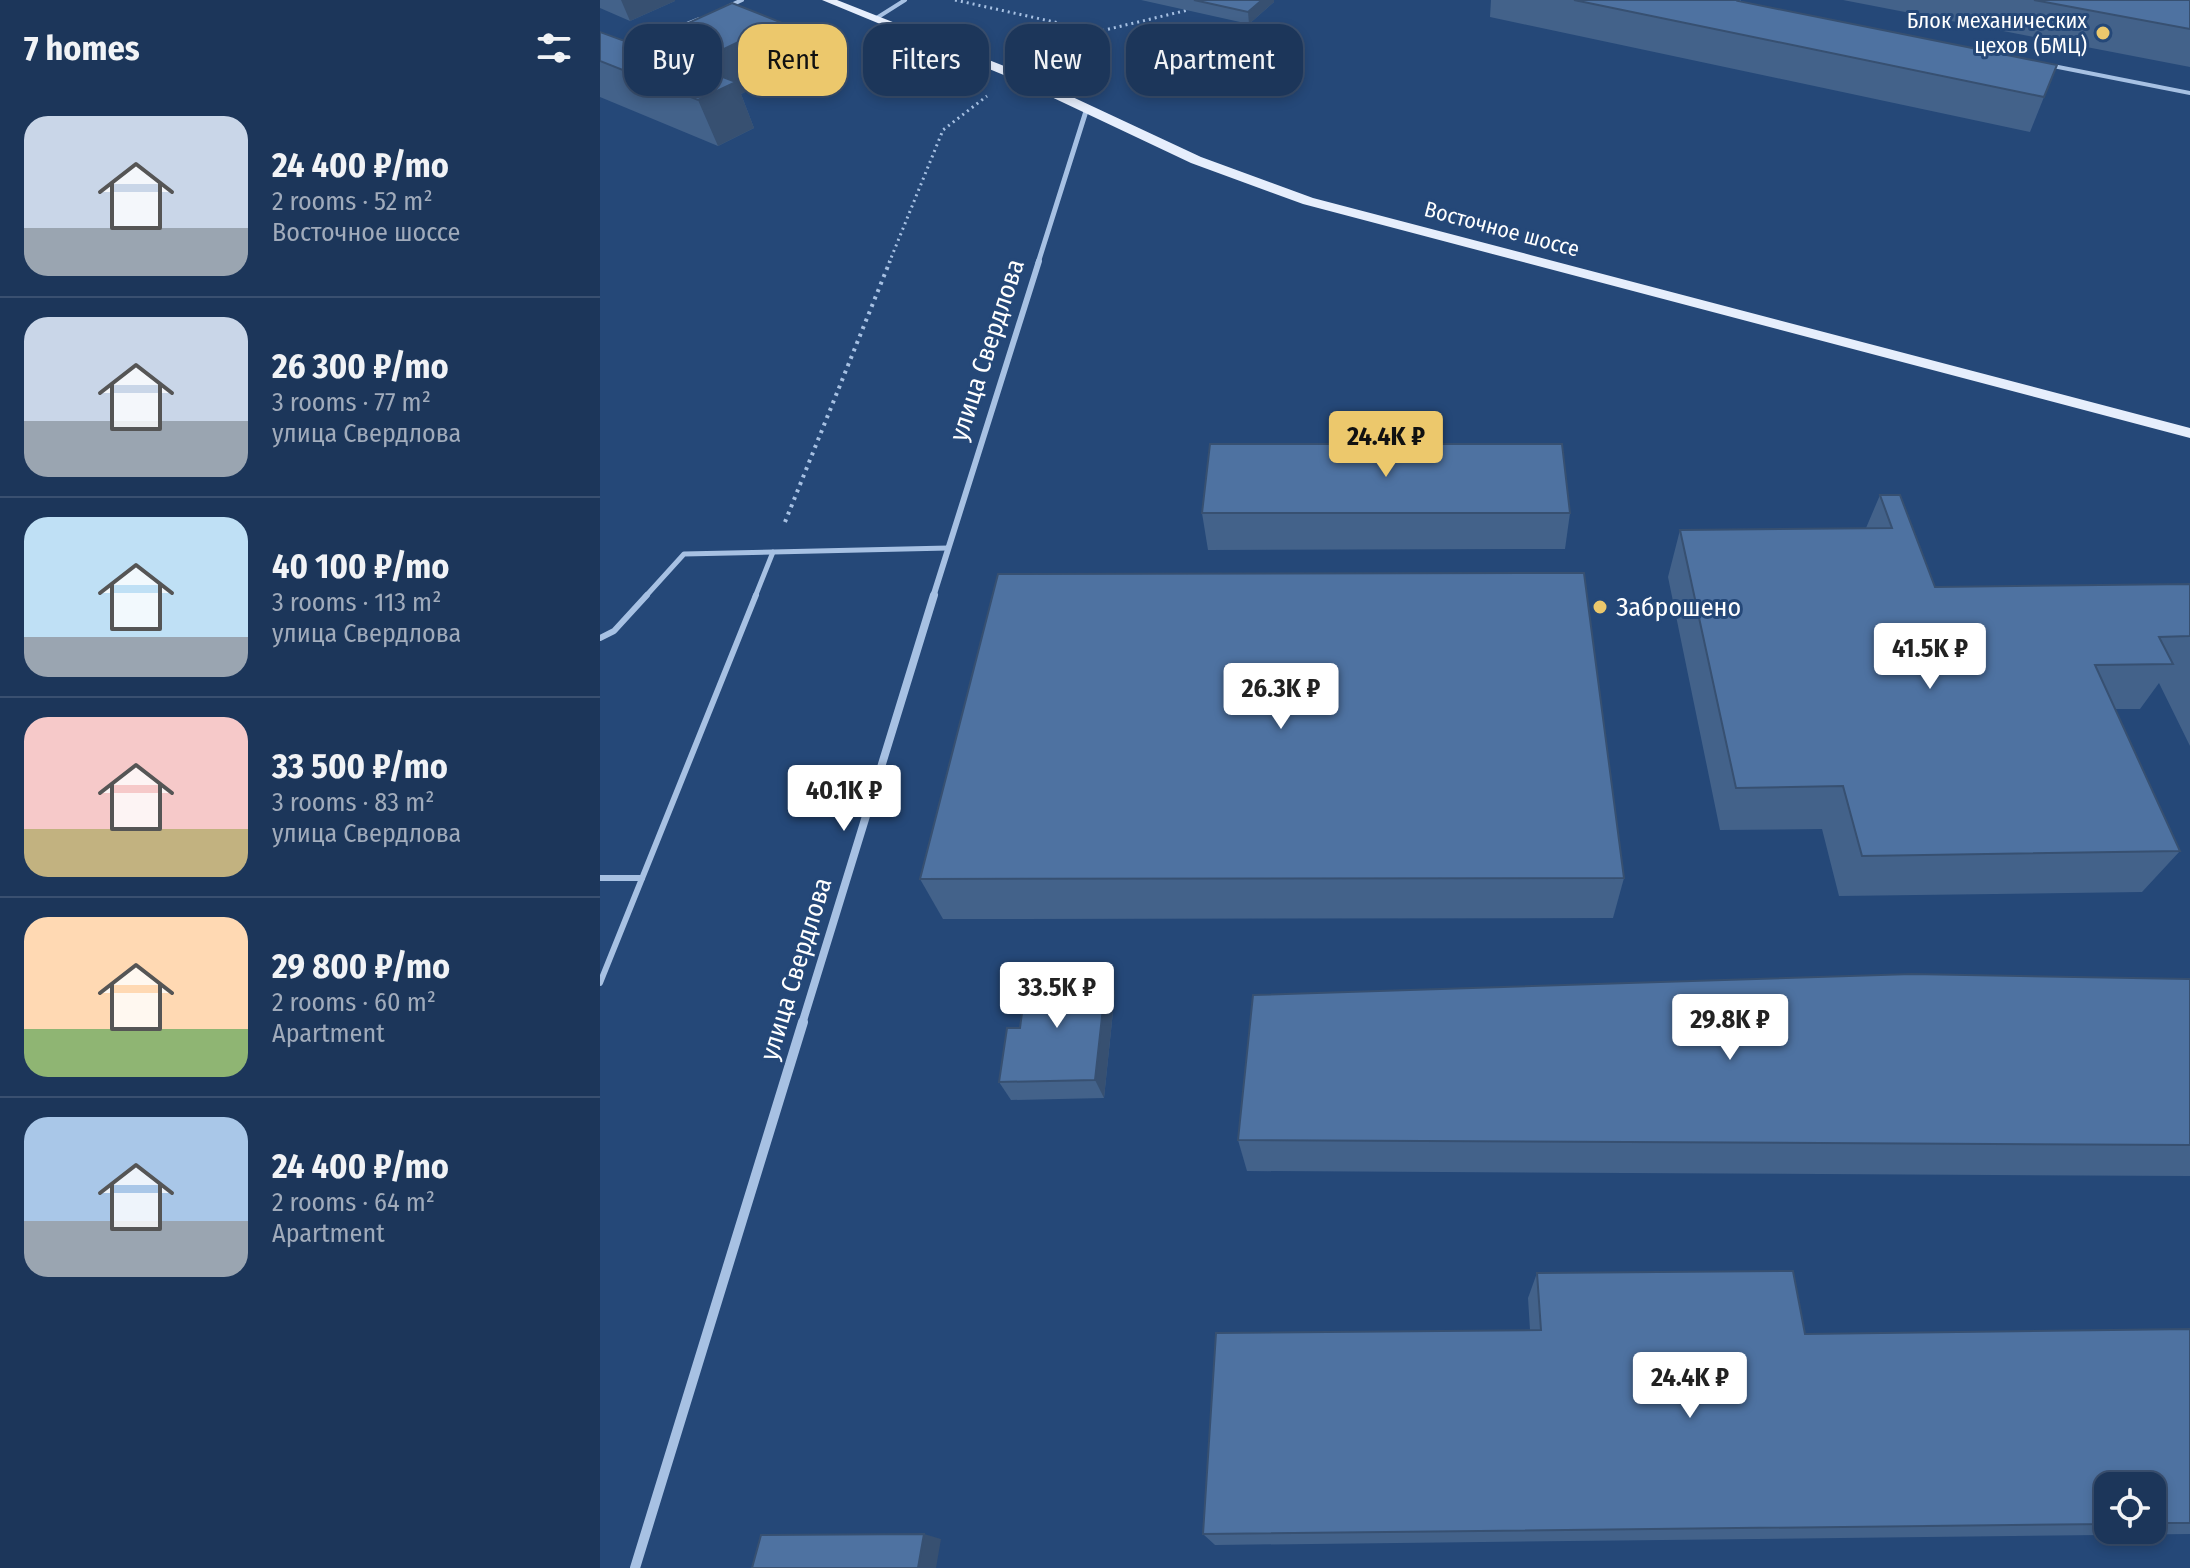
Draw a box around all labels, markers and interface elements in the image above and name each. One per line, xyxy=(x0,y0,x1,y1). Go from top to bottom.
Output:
place label: Блок механических цехов (БМЦ) xyxy=(1907,7,2087,59)
chip: Buy xyxy=(624,24,722,96)
chip: Rent xyxy=(738,24,847,96)
chip: Filters xyxy=(863,24,989,96)
chip: New xyxy=(1005,24,1110,96)
chip: Apartment xyxy=(1126,24,1303,96)
marker: Блок механических цехов (БМЦ) xyxy=(2094,24,2112,42)
icon: filters xyxy=(532,26,576,70)
text: 7 homes xyxy=(24,28,140,69)
text: 24 400 ₽/mo xyxy=(272,145,449,186)
icon: home xyxy=(88,148,184,244)
text: 2 rooms · 52 m² xyxy=(272,186,433,217)
street label: Восточное шоссе xyxy=(1422,195,1582,263)
text: Восточное шоссе xyxy=(272,217,460,248)
street label: улица Свердлова xyxy=(943,255,1031,445)
text: 26 300 ₽/mo xyxy=(272,346,449,387)
icon: home xyxy=(88,349,184,445)
text: 3 rooms · 77 m² xyxy=(272,387,431,418)
pin: 24.4K ₽ xyxy=(1312,411,1460,479)
text: улица Свердлова xyxy=(272,418,461,449)
text: 24.4K ₽ xyxy=(1347,421,1425,452)
text: 40 100 ₽/mo xyxy=(272,546,449,587)
icon: home xyxy=(88,549,184,645)
text: 3 rooms · 113 m² xyxy=(272,587,441,618)
place label: Заброшено xyxy=(1616,592,1741,623)
marker: Заброшено xyxy=(1591,598,1609,616)
text: улица Свердлова xyxy=(272,618,461,649)
pin: 41.5K ₽ xyxy=(1856,623,2004,691)
text: 41.5K ₽ xyxy=(1892,633,1968,664)
pin: 26.3K ₽ xyxy=(1207,663,1355,731)
text: 26.3K ₽ xyxy=(1242,673,1320,704)
text: 33 500 ₽/mo xyxy=(272,746,448,787)
icon: home xyxy=(88,749,184,845)
pin: 40.1K ₽ xyxy=(770,765,918,833)
text: 40.1K ₽ xyxy=(806,775,882,806)
text: 3 rooms · 83 m² xyxy=(272,787,434,818)
text: улица Свердлова xyxy=(272,818,461,849)
street label: улица Свердлова xyxy=(753,874,839,1064)
text: 29 800 ₽/mo xyxy=(272,946,450,987)
icon: home xyxy=(88,949,184,1045)
pin: 33.5K ₽ xyxy=(983,962,1131,1030)
text: 33.5K ₽ xyxy=(1018,972,1096,1003)
text: 2 rooms · 60 m² xyxy=(272,987,436,1018)
pin: 29.8K ₽ xyxy=(1656,994,1804,1062)
text: 29.8K ₽ xyxy=(1690,1004,1770,1035)
text: Apartment xyxy=(272,1018,385,1049)
text: 24 400 ₽/mo xyxy=(272,1146,449,1187)
icon: home xyxy=(88,1149,184,1245)
text: 2 rooms · 64 m² xyxy=(272,1187,435,1218)
text: Apartment xyxy=(272,1218,385,1249)
pin: 24.4K ₽ xyxy=(1616,1352,1764,1420)
text: 24.4K ₽ xyxy=(1651,1362,1729,1393)
map controls xyxy=(2094,1472,2166,1544)
button: locate xyxy=(2094,1472,2166,1544)

